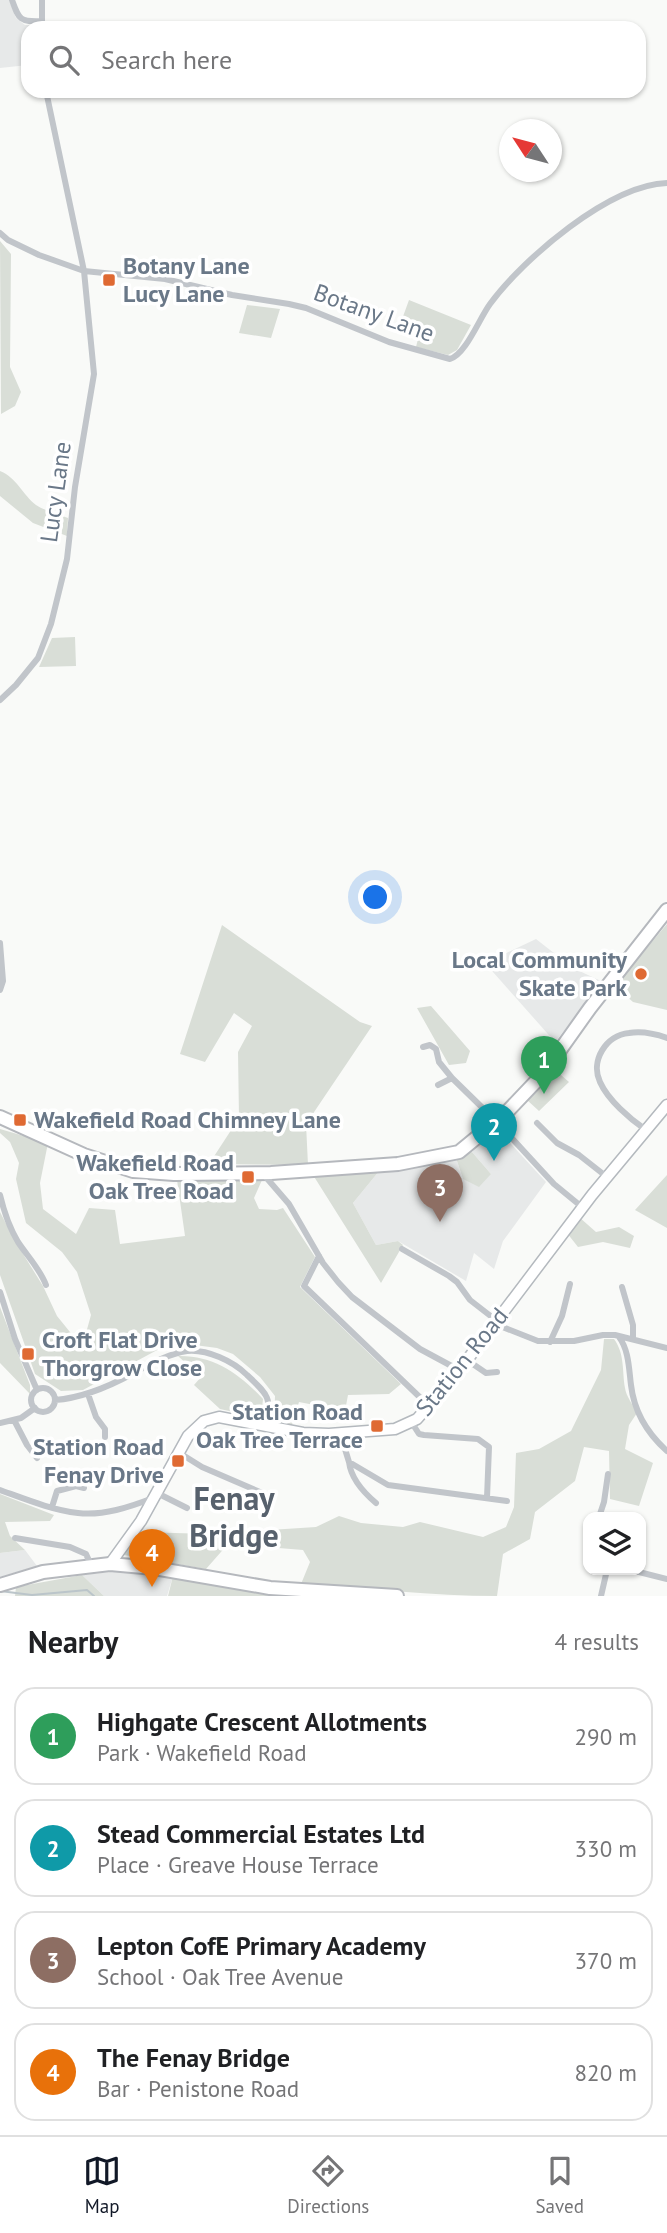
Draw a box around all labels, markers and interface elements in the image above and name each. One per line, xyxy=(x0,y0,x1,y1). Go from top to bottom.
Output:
search box xyxy=(21,21,646,98)
icon: search xyxy=(45,41,83,79)
text: Search here xyxy=(101,43,232,76)
north arrow xyxy=(499,119,562,182)
place label: Botany Lane Lucy Lane xyxy=(123,250,250,309)
marker: Botany Lane Lucy Lane xyxy=(101,272,117,288)
street label: Botany Lane xyxy=(310,276,439,349)
street label: Lucy Lane xyxy=(33,440,78,544)
your location xyxy=(358,880,392,914)
place label: Local Community Skate Park xyxy=(452,944,628,1003)
marker: Local Community Skate Park xyxy=(633,966,649,982)
pin: 1 xyxy=(521,1036,567,1094)
pin: 2 xyxy=(471,1103,517,1161)
place label: Wakefield Road Chimney Lane xyxy=(34,1104,341,1135)
marker: Wakefield Road Chimney Lane xyxy=(12,1112,28,1128)
place label: Wakefield Road Oak Tree Road xyxy=(76,1147,234,1206)
pin: 3 xyxy=(417,1164,463,1222)
marker: Wakefield Road Oak Tree Road xyxy=(240,1169,256,1185)
street label: Station Road xyxy=(408,1301,515,1422)
place label: Croft Flat Drive Thorgrow Close xyxy=(42,1324,202,1383)
marker: Croft Flat Drive Thorgrow Close xyxy=(20,1346,36,1362)
place label: Station Road Oak Tree Terrace xyxy=(196,1396,363,1455)
marker: Station Road Oak Tree Terrace xyxy=(369,1418,385,1434)
place label: Station Road Fenay Drive xyxy=(33,1431,164,1490)
marker: Station Road Fenay Drive xyxy=(170,1453,186,1469)
district label: Fenay Bridge xyxy=(189,1477,279,1556)
map controls xyxy=(583,1512,646,1575)
button: layers xyxy=(583,1512,646,1575)
pin: 4 xyxy=(129,1529,175,1587)
text: Nearby xyxy=(28,1622,118,1661)
text: 4 results xyxy=(555,1627,639,1656)
text: Highgate Crescent Allotments xyxy=(97,1705,427,1738)
text: 1 xyxy=(46,1722,60,1751)
text: 290 m xyxy=(575,1722,637,1751)
text: Park · Wakefield Road xyxy=(97,1738,307,1767)
text: Stead Commercial Estates Ltd xyxy=(97,1817,425,1850)
text: 2 xyxy=(46,1834,60,1863)
text: 330 m xyxy=(575,1834,637,1863)
text: Place · Greave House Terrace xyxy=(97,1850,379,1879)
text: Lepton CofE Primary Academy xyxy=(97,1929,426,1962)
text: 3 xyxy=(46,1946,60,1975)
text: 370 m xyxy=(575,1946,637,1975)
text: School · Oak Tree Avenue xyxy=(97,1962,343,1991)
text: The Fenay Bridge xyxy=(97,2041,290,2074)
text: 4 xyxy=(46,2058,60,2087)
text: 820 m xyxy=(575,2058,637,2087)
text: Bar · Penistone Road xyxy=(97,2074,299,2103)
tab: Map xyxy=(83,2152,121,2218)
tab: Directions xyxy=(287,2152,369,2218)
tab: Saved xyxy=(536,2152,584,2218)

